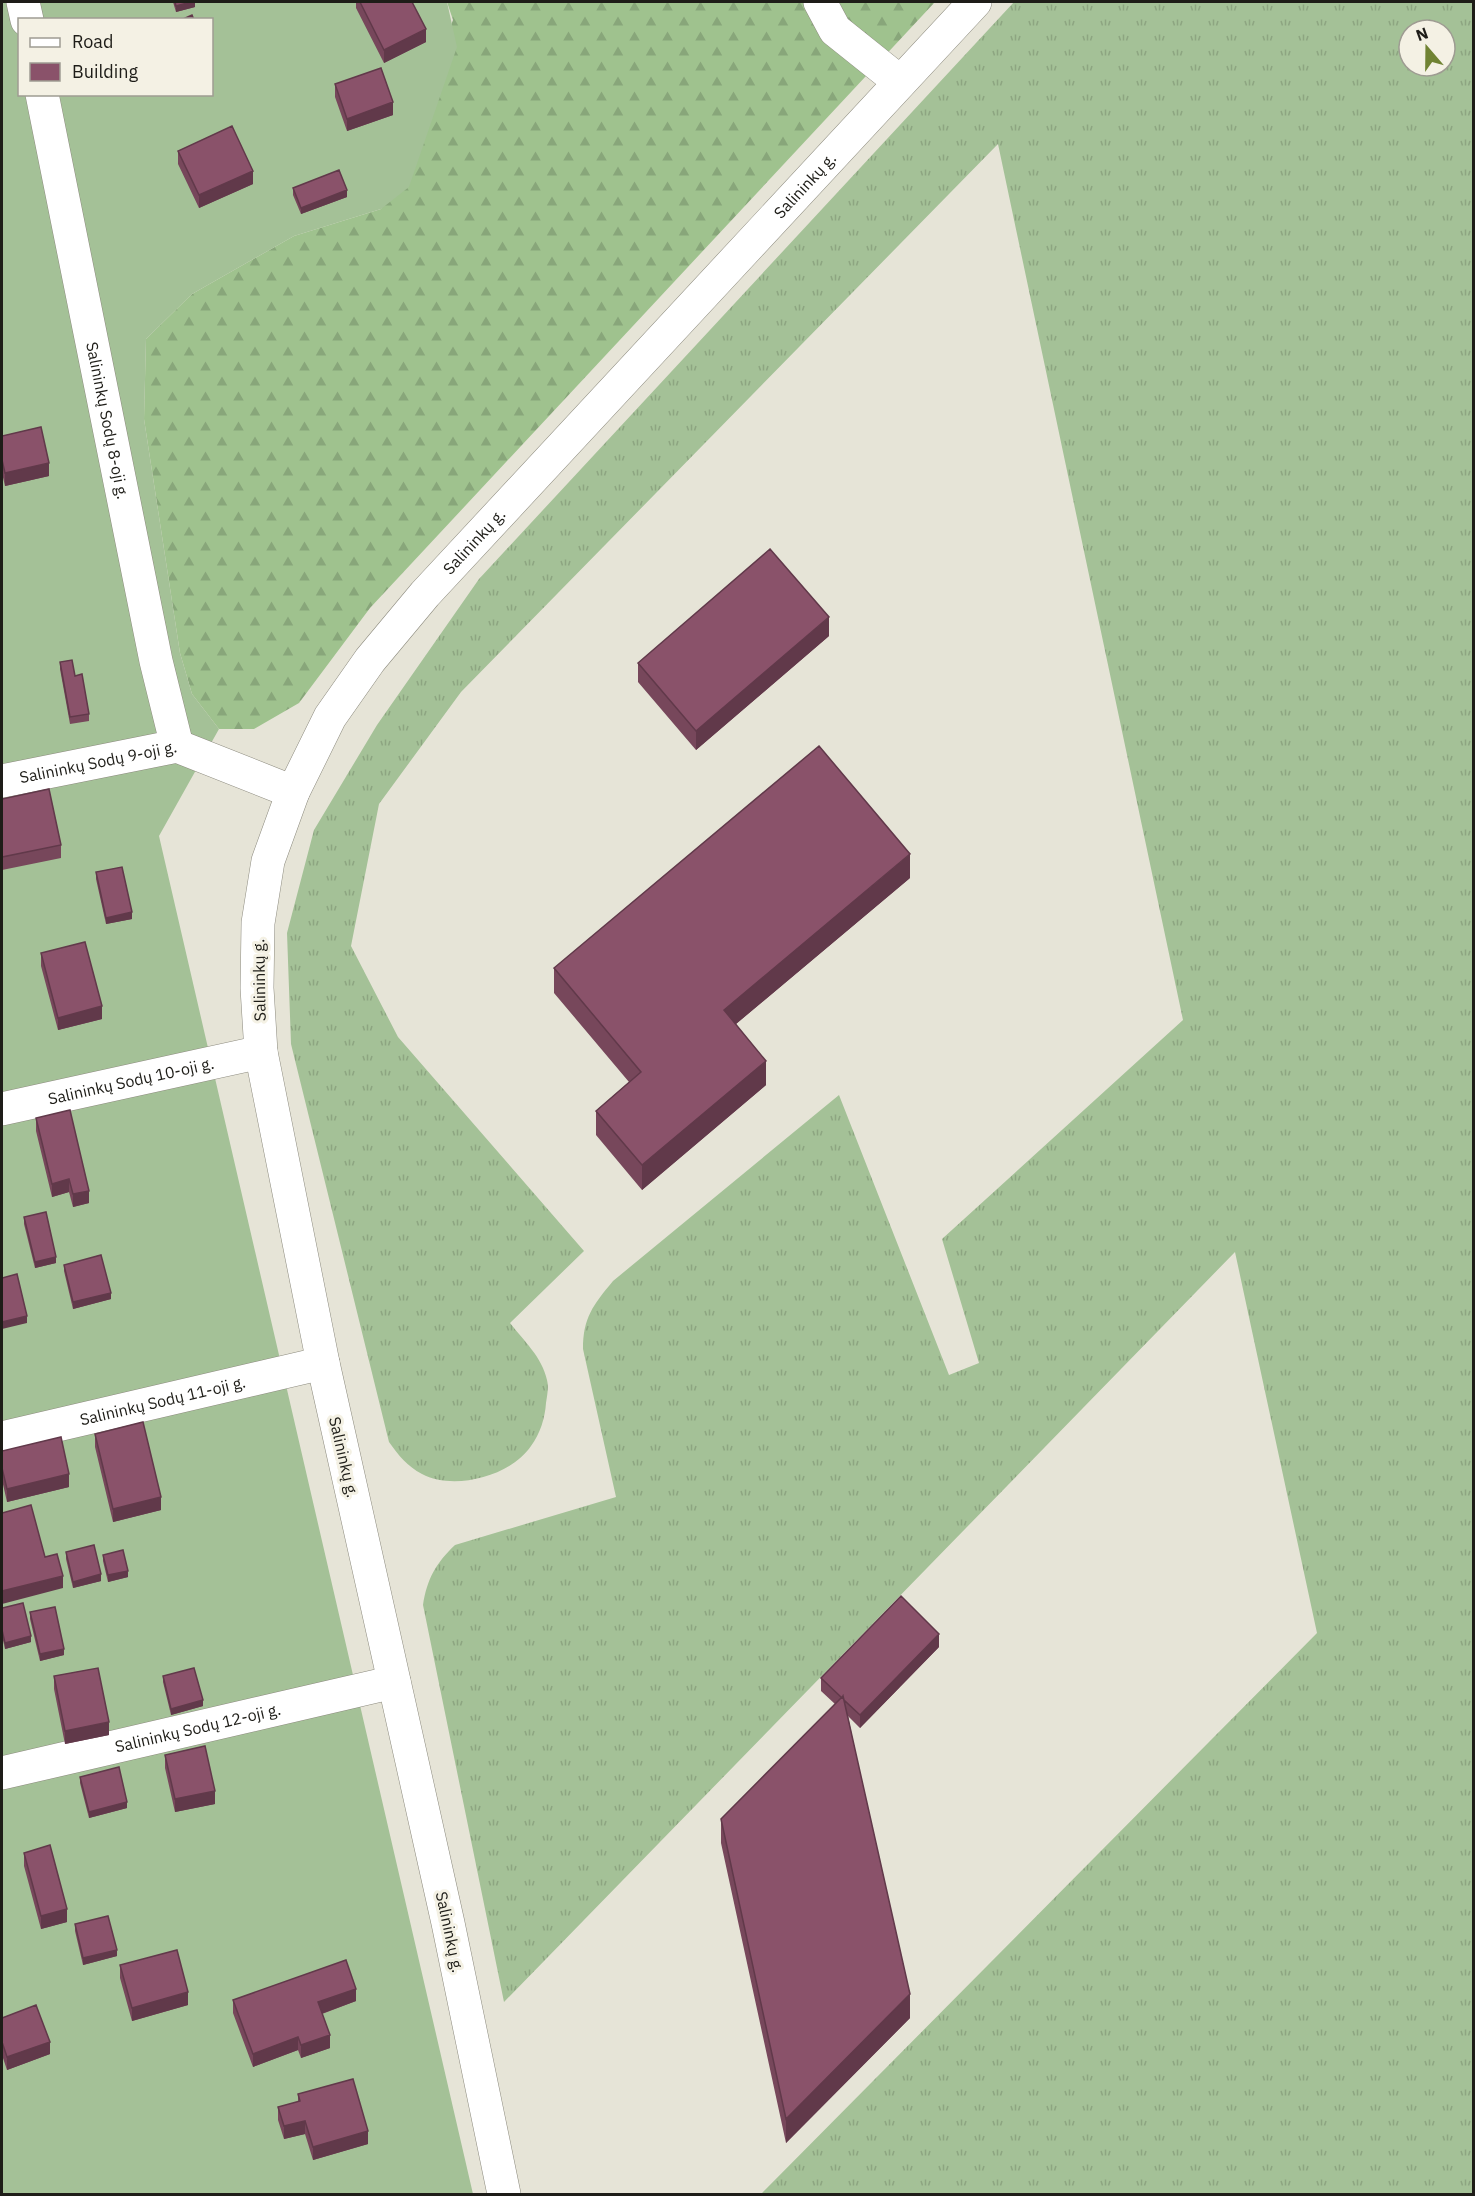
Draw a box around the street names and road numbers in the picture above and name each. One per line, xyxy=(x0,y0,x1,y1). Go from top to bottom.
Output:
street label: Salininkų g. xyxy=(769,148,840,222)
street label: Salininkų Sodų 8-oji g. xyxy=(82,340,133,501)
street label: Salininkų g. xyxy=(438,504,509,578)
street label: Salininkų Sodų 9-oji g. xyxy=(18,736,178,787)
street label: Salininkų g. xyxy=(248,939,270,1021)
street label: Salininkų Sodų 10-oji g. xyxy=(46,1053,216,1109)
street label: Salininkų Sodų 11-oji g. xyxy=(78,1371,248,1429)
street label: Salininkų g. xyxy=(325,1415,363,1499)
street label: Salininkų Sodų 12-oji g. xyxy=(113,1699,283,1756)
street label: Salininkų g. xyxy=(432,1890,468,1974)

